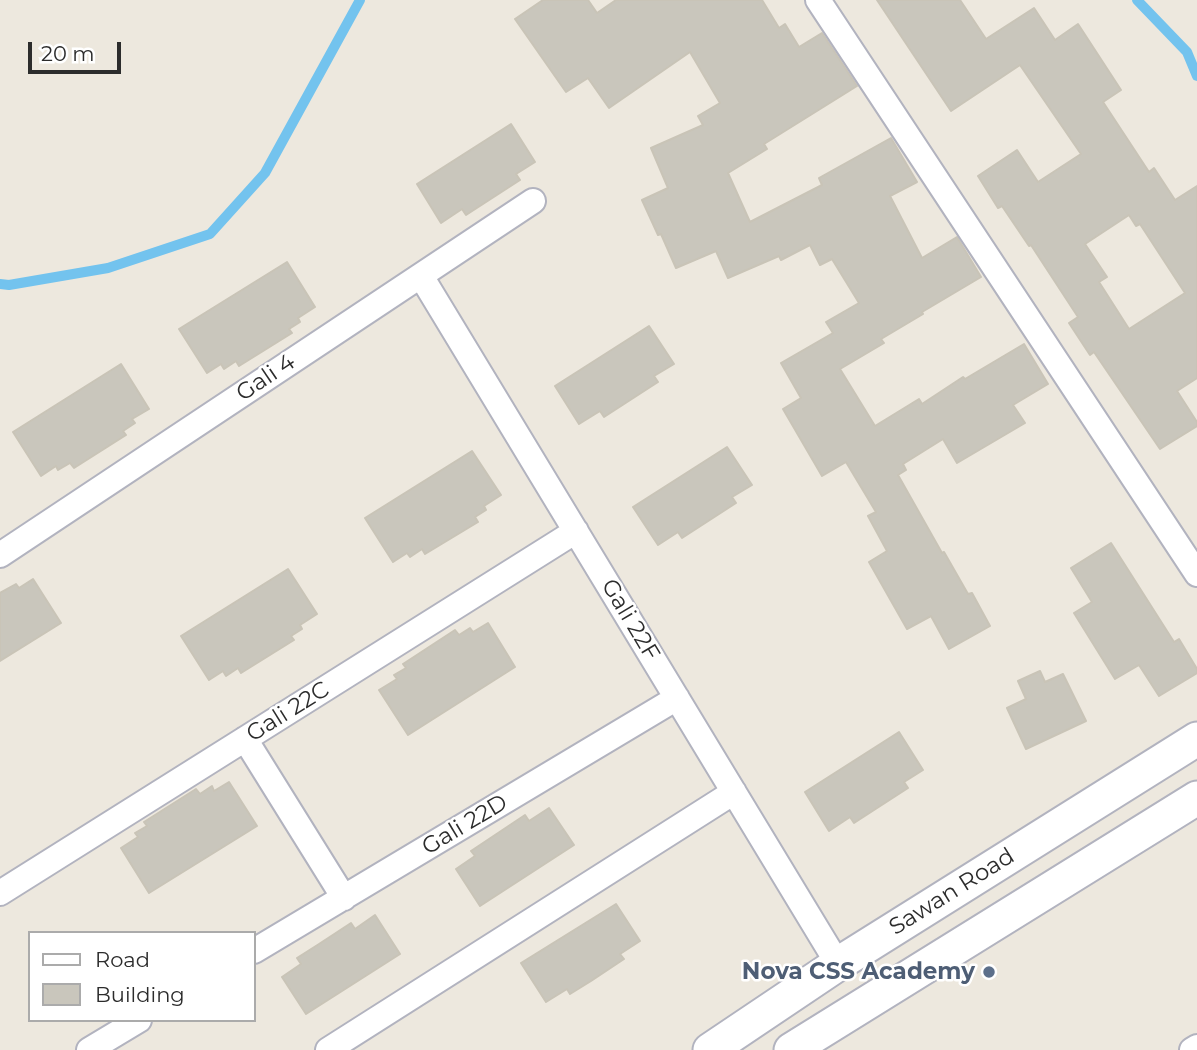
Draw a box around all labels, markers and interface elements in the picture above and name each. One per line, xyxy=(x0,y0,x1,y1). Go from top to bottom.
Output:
scale bar xyxy=(32,28,124,72)
text: 20 m xyxy=(41,41,95,66)
street label: Gali 4 xyxy=(231,348,301,408)
street label: Gali 22F xyxy=(595,574,665,666)
street label: Gali 22C xyxy=(242,676,334,748)
street label: Gali 22D xyxy=(417,789,513,861)
street label: Sawan Road xyxy=(884,843,1020,941)
legend xyxy=(28,931,256,1022)
text: Road xyxy=(95,947,150,972)
place label: Nova CSS Academy xyxy=(742,958,975,986)
marker: Nova CSS Academy xyxy=(981,964,997,980)
text: Building xyxy=(95,982,185,1007)

